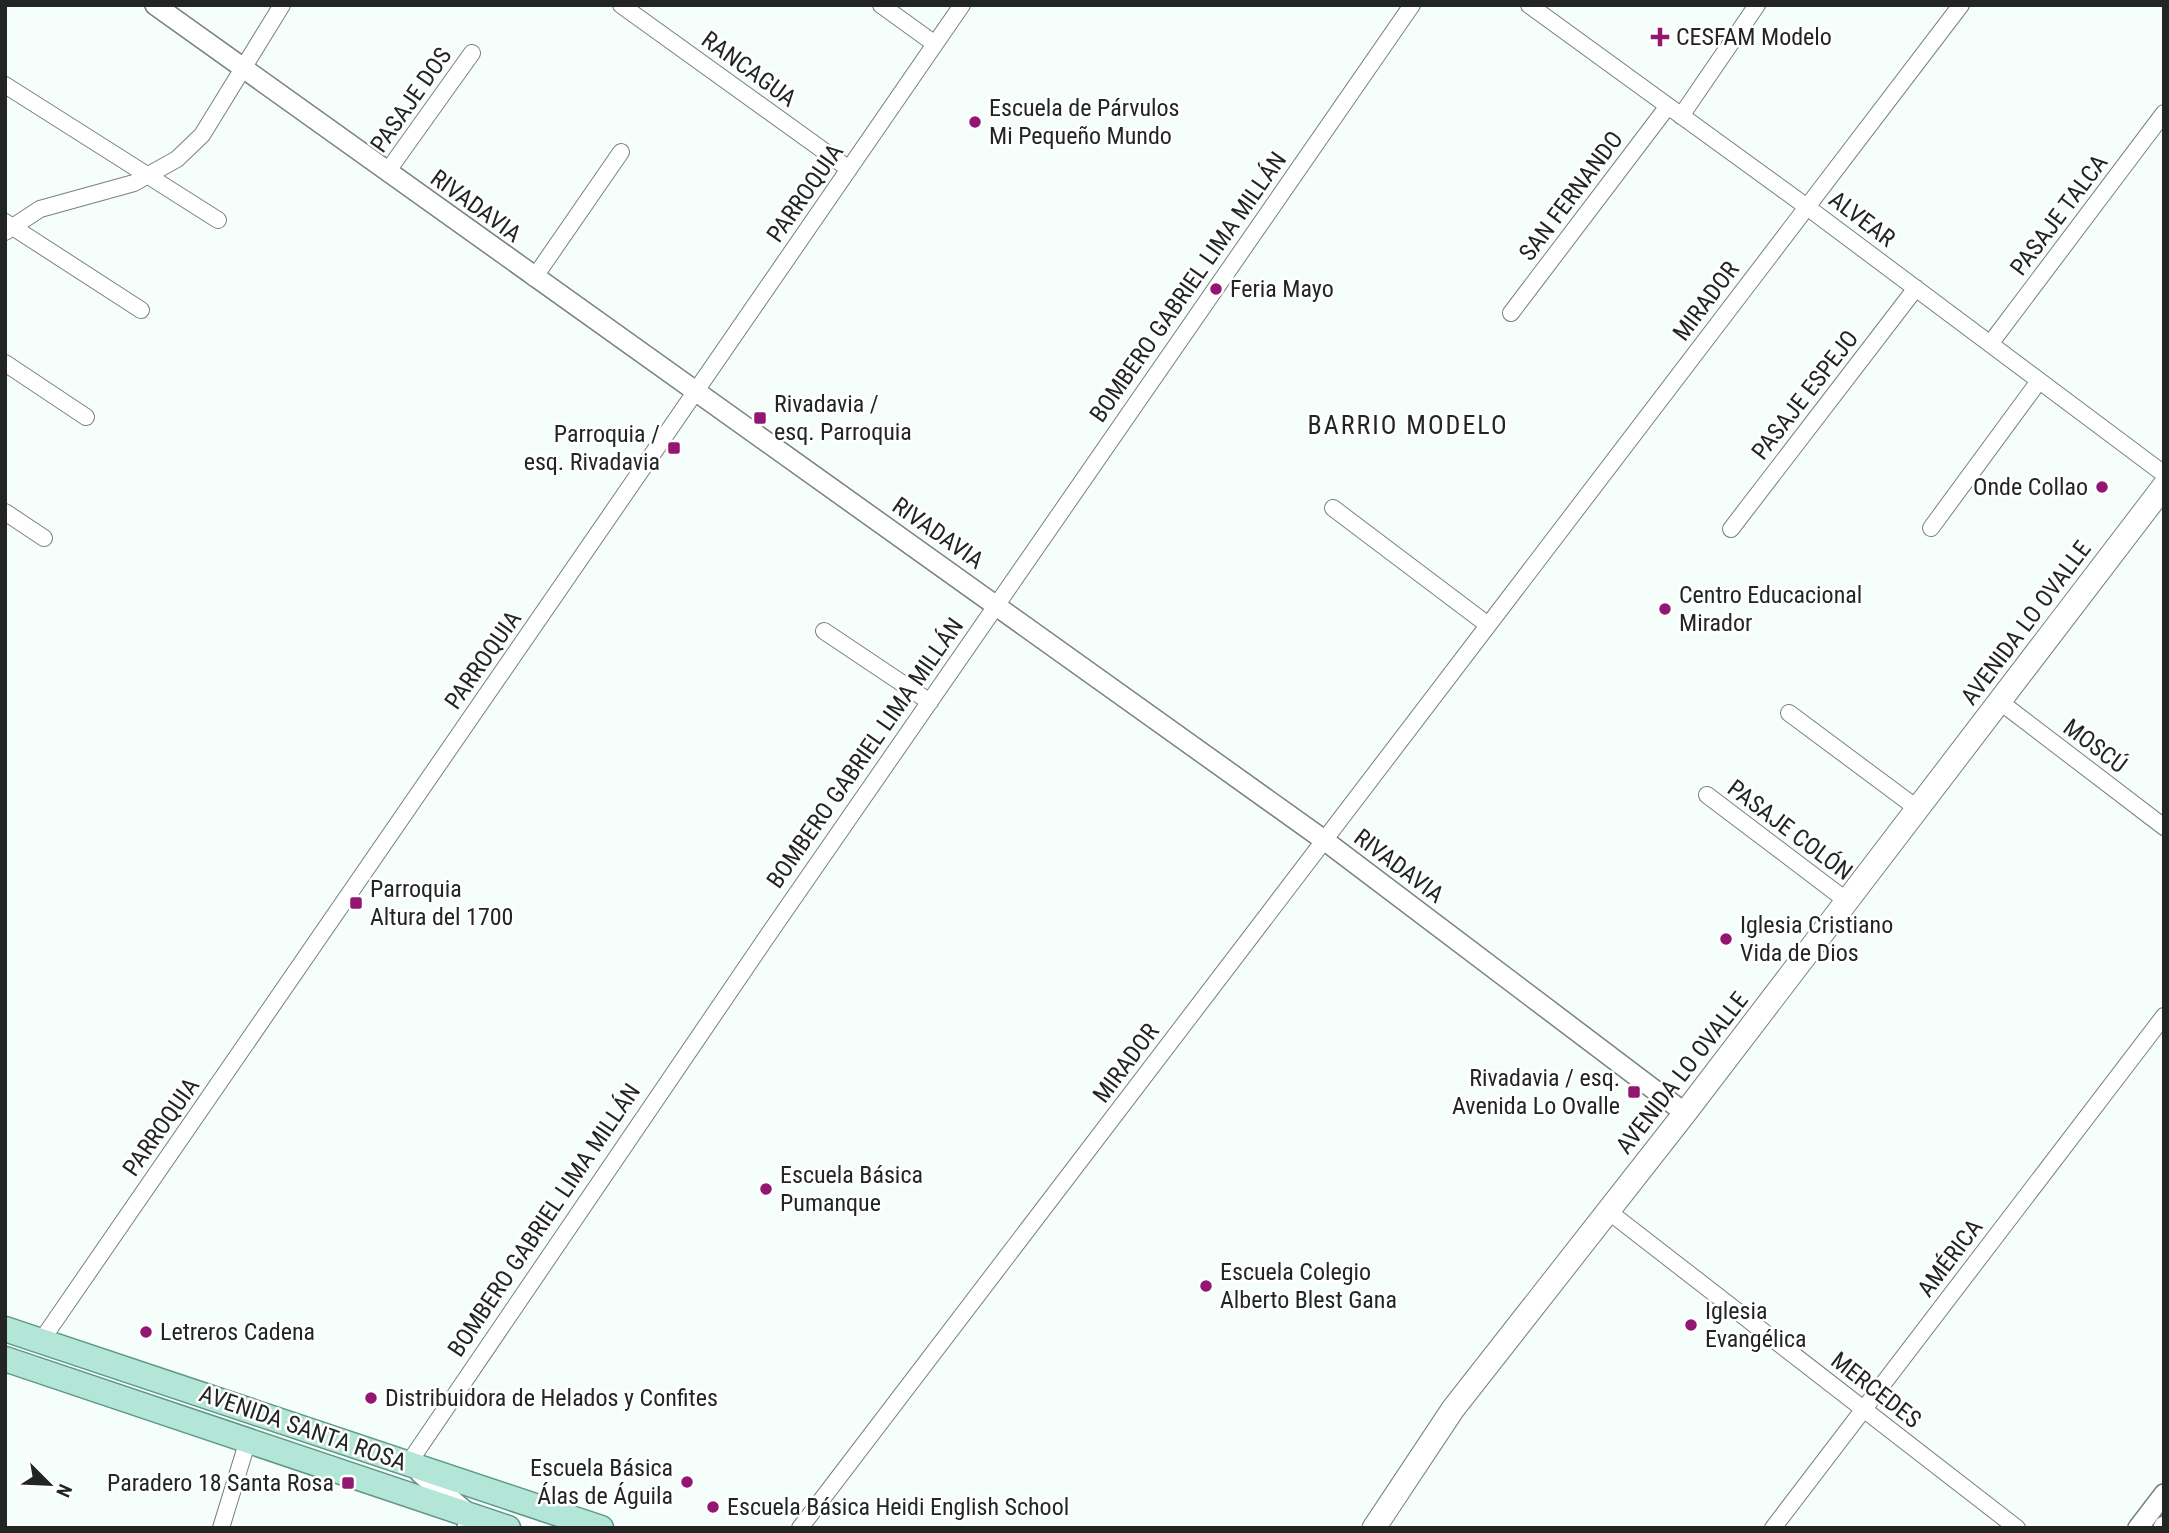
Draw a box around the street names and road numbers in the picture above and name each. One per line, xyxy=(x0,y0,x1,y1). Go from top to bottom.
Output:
street label: RANCAGUA xyxy=(696,25,802,113)
street label: PASAJE DOS xyxy=(365,42,457,158)
street label: SAN FERNANDO xyxy=(1513,126,1629,266)
street label: PARROQUIA xyxy=(761,138,849,247)
street label: BOMBERO GABRIEL LIMA MILLÁN xyxy=(1084,147,1292,427)
street label: PASAJE TALCA xyxy=(2005,149,2114,281)
street label: RIVADAVIA xyxy=(425,164,527,248)
street label: ALVEAR xyxy=(1824,185,1901,253)
street label: MIRADOR xyxy=(1667,256,1745,346)
street label: PASAJE ESPEJO xyxy=(1746,325,1864,465)
street label: RIVADAVIA xyxy=(887,491,989,575)
street label: AVENIDA LO OVALLE xyxy=(1955,536,2097,710)
street label: PARROQUIA xyxy=(439,605,527,714)
street label: BOMBERO GABRIEL LIMA MILLÁN xyxy=(761,613,969,893)
street label: MOSCÚ xyxy=(2058,713,2132,779)
street label: PASAJE COLÓN xyxy=(1722,774,1858,886)
street label: RIVADAVIA xyxy=(1349,823,1449,909)
street label: AVENIDA LO OVALLE xyxy=(1610,986,1754,1160)
street label: MIRADOR xyxy=(1087,1018,1165,1108)
street label: PARROQUIA xyxy=(117,1072,205,1181)
street label: BOMBERO GABRIEL LIMA MILLÁN xyxy=(442,1078,646,1362)
street label: AMÉRICA xyxy=(1912,1213,1988,1302)
street label: MERCEDES xyxy=(1825,1346,1927,1434)
street label: AVENIDA SANTA ROSA xyxy=(196,1379,410,1477)

